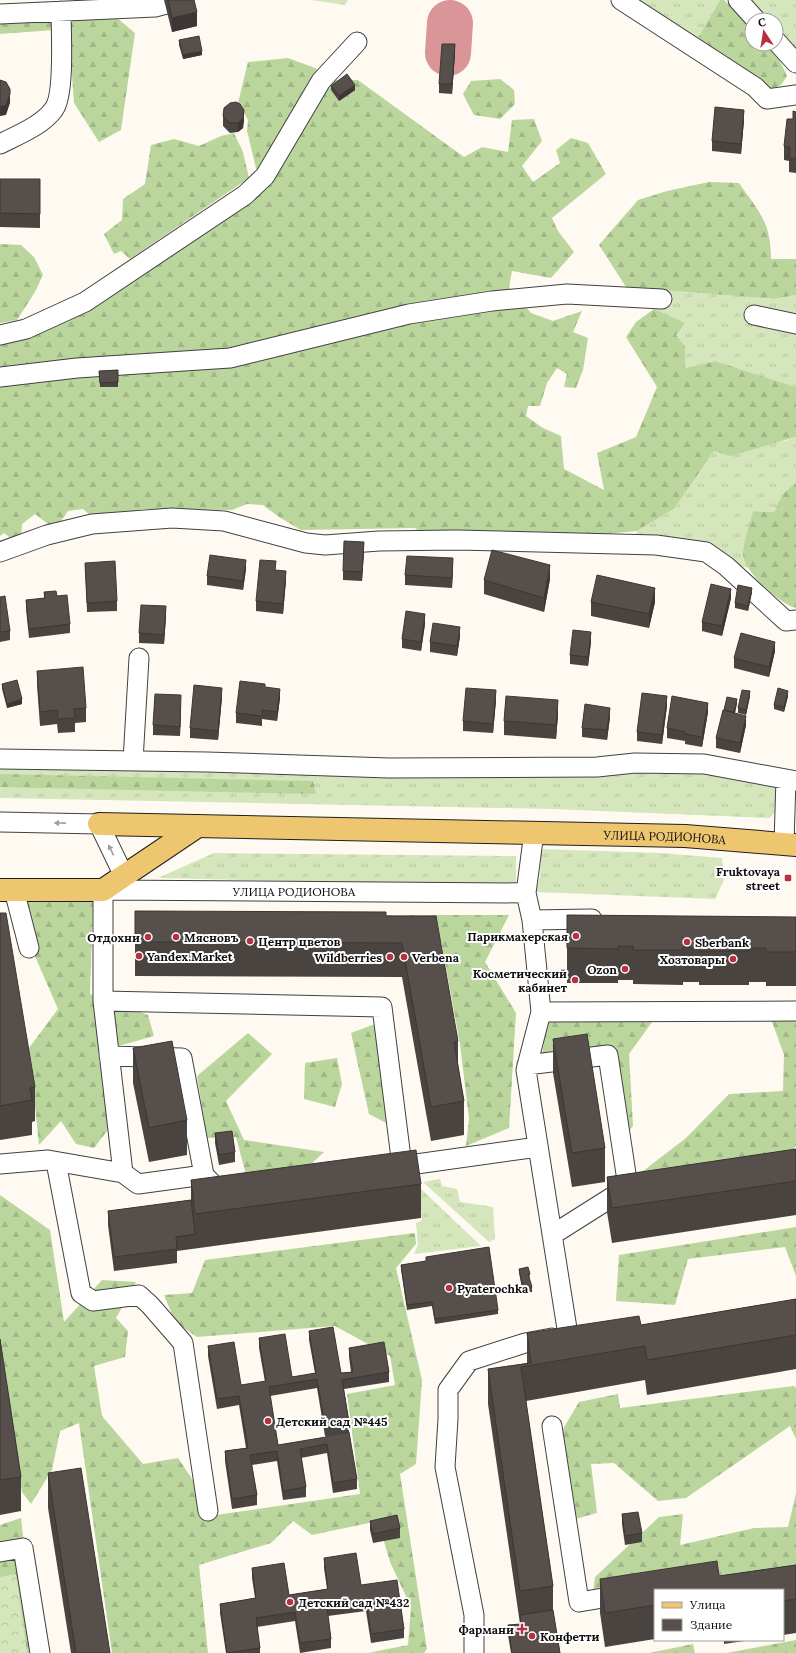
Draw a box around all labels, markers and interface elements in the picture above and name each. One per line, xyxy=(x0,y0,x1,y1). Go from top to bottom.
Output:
north arrow xyxy=(744,12,784,52)
text: С xyxy=(757,14,767,30)
one-way arrow xyxy=(53,820,66,826)
street label: УЛИЦА РОДИОНОВА xyxy=(602,827,727,847)
one-way arrow xyxy=(108,844,115,856)
place label: Fruktovaya street xyxy=(716,864,781,893)
marker: Fruktovaya street xyxy=(783,873,793,883)
street label: УЛИЦА РОДИОНОВА xyxy=(232,884,356,899)
place label: Парикмахерская xyxy=(467,929,568,944)
place label: Отдохни xyxy=(87,930,140,945)
place label: Мясновъ xyxy=(184,930,239,945)
marker: Парикмахерская xyxy=(571,931,581,941)
marker: Отдохни xyxy=(143,932,153,942)
marker: Мясновъ xyxy=(171,932,181,942)
place label: Центр цветов xyxy=(258,934,341,949)
place label: Sberbank xyxy=(695,935,749,950)
marker: Центр цветов xyxy=(245,936,255,946)
marker: Sberbank xyxy=(682,937,692,947)
place label: Yandex.Market xyxy=(147,949,234,964)
place label: Wildberries xyxy=(314,950,382,965)
place label: Verbena xyxy=(412,950,460,965)
marker: Yandex.Market xyxy=(134,951,144,961)
marker: Wildberries xyxy=(385,952,395,962)
marker: Verbena xyxy=(399,952,409,962)
place label: Хозтовары xyxy=(660,952,725,967)
marker: Хозтовары xyxy=(728,954,738,964)
place label: Ozon xyxy=(587,962,617,977)
marker: Ozon xyxy=(620,964,630,974)
place label: Косметический кабинет xyxy=(473,966,568,995)
marker: Косметический кабинет xyxy=(570,975,580,985)
place label: Pyaterochka xyxy=(457,1281,529,1296)
marker: Pyaterochka xyxy=(444,1283,454,1293)
place label: Детский сад №445 xyxy=(276,1414,388,1429)
marker: Детский сад №445 xyxy=(263,1416,273,1426)
legend xyxy=(654,1589,784,1641)
place label: Детский сад №432 xyxy=(298,1595,409,1610)
marker: Детский сад №432 xyxy=(285,1597,295,1607)
text: Улица xyxy=(689,1597,726,1612)
text: Здание xyxy=(690,1617,733,1632)
place label: Фармани xyxy=(459,1622,514,1637)
marker: Фармани xyxy=(517,1624,527,1634)
place label: Конфетти xyxy=(540,1629,600,1644)
marker: Конфетти xyxy=(527,1631,537,1641)

